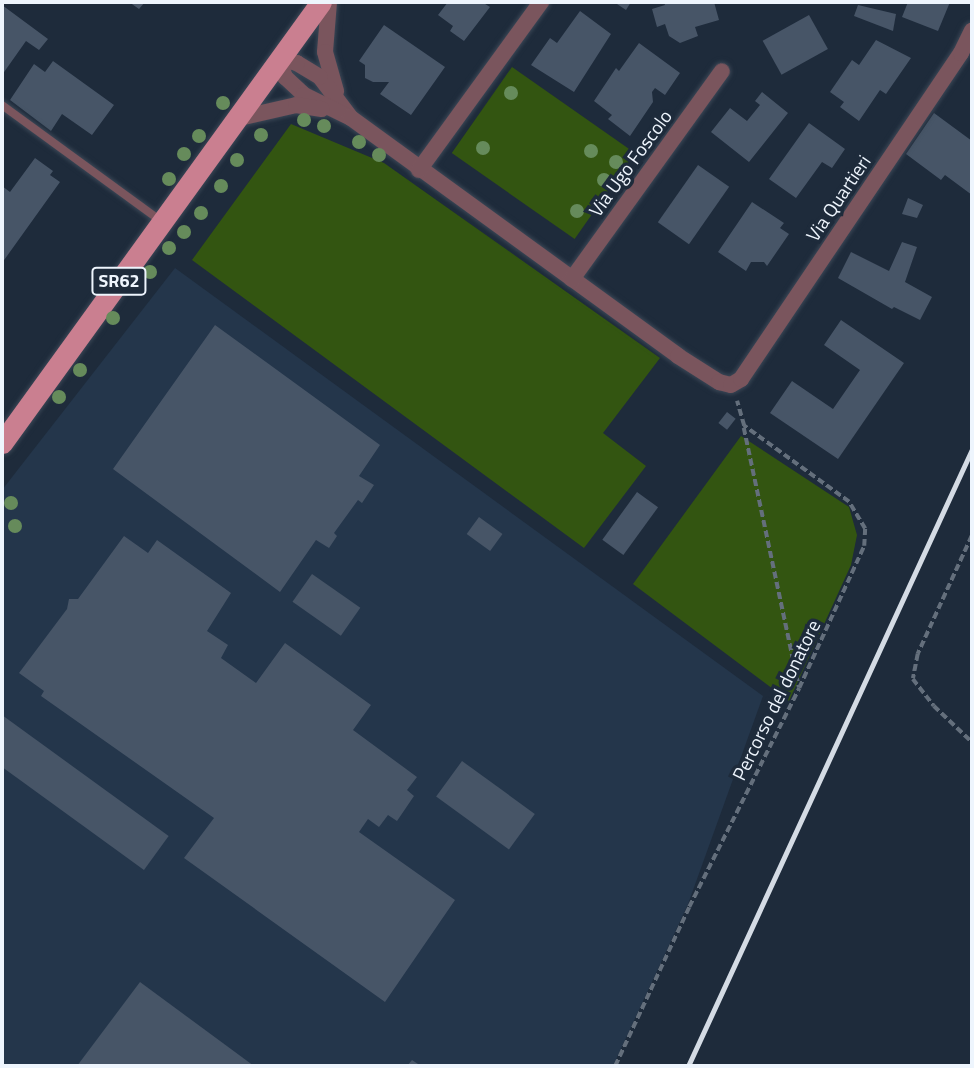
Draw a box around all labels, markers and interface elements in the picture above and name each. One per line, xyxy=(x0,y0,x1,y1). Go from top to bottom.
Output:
street label: Via Ugo Foscolo xyxy=(584,105,676,221)
street label: Via Quartieri xyxy=(801,151,875,245)
road number: SR62 xyxy=(91,267,147,296)
street label: Percorso del donatore xyxy=(727,616,825,784)

